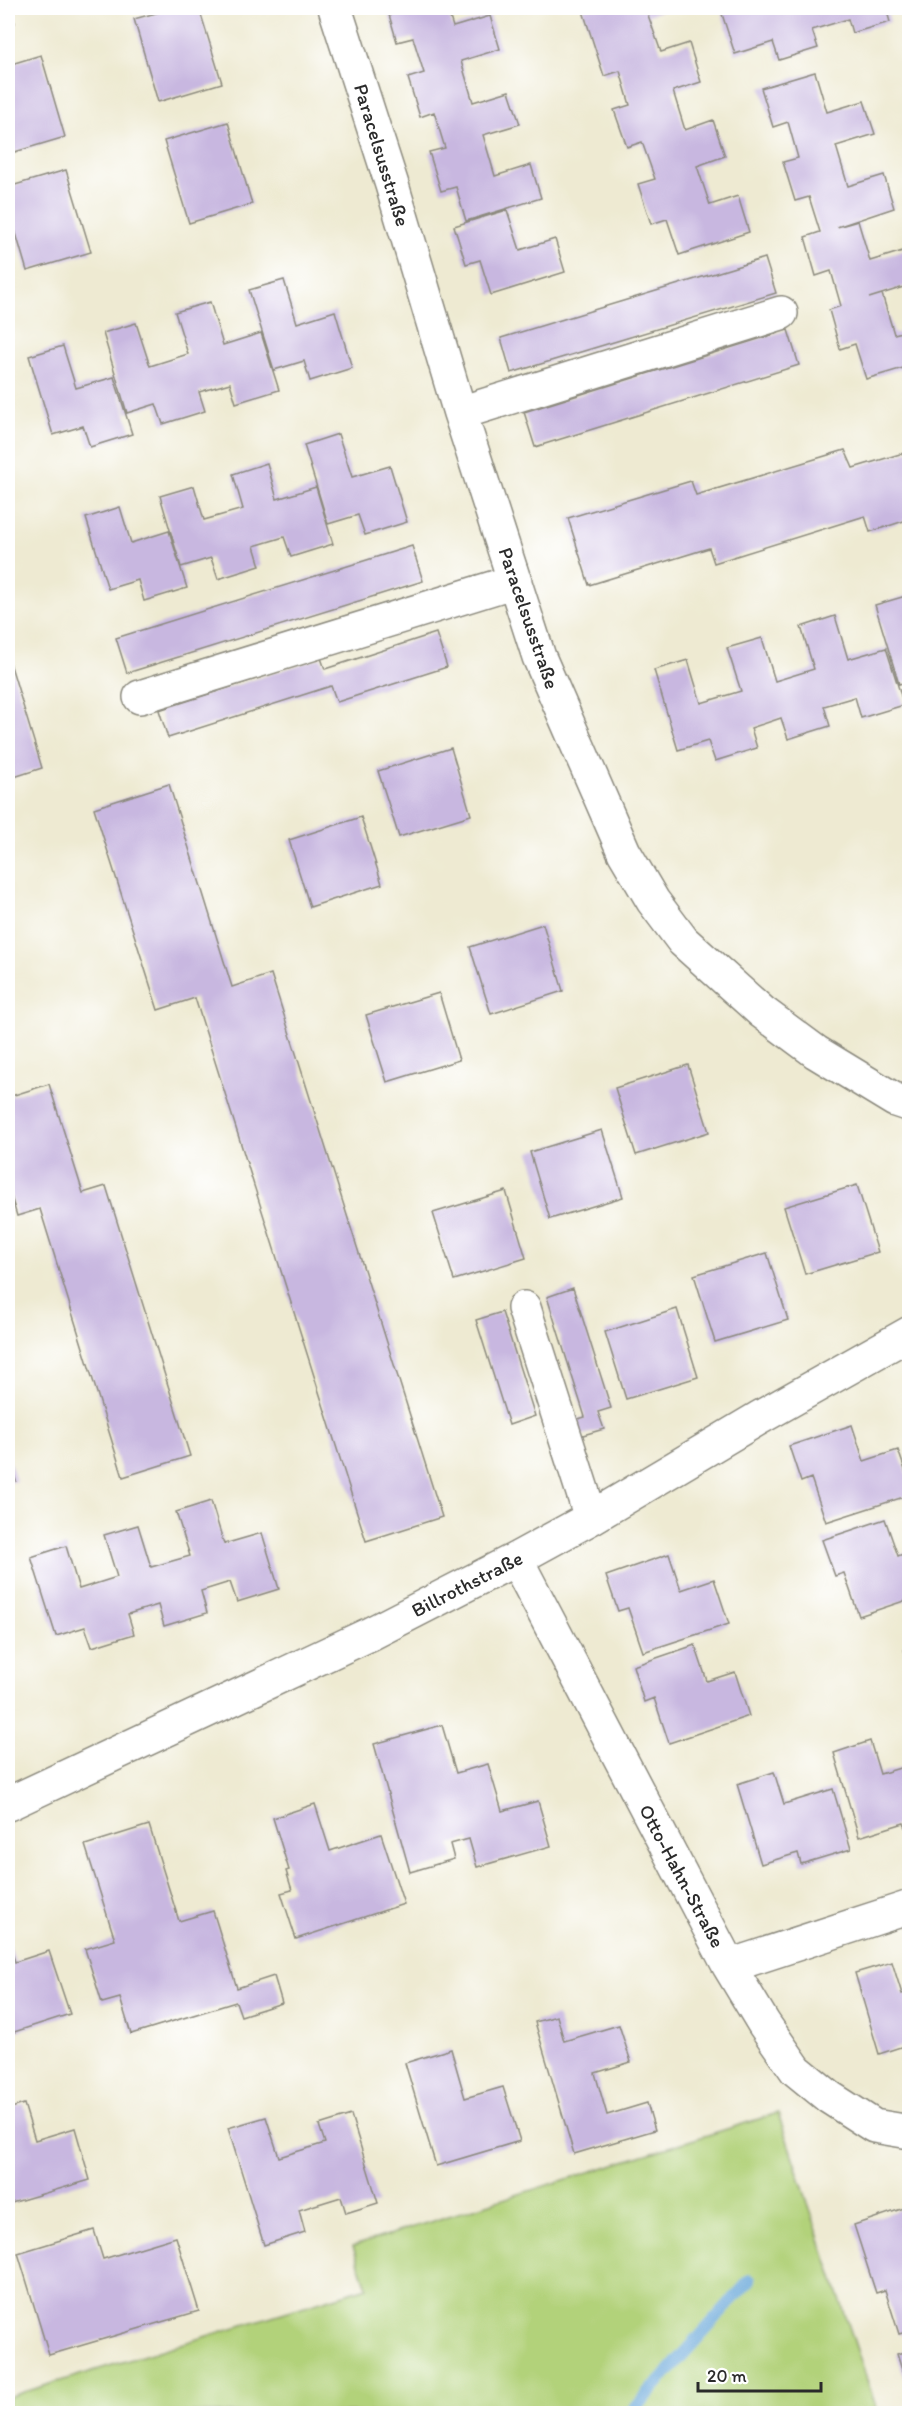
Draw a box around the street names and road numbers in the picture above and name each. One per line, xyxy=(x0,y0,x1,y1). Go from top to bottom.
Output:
street label: Paracelsusstraße xyxy=(349,81,415,229)
street label: Paracelsusstraße xyxy=(494,544,564,692)
street label: Billrothstraße xyxy=(407,1546,527,1622)
street label: Otto-Hahn-Straße xyxy=(634,1800,730,1952)

